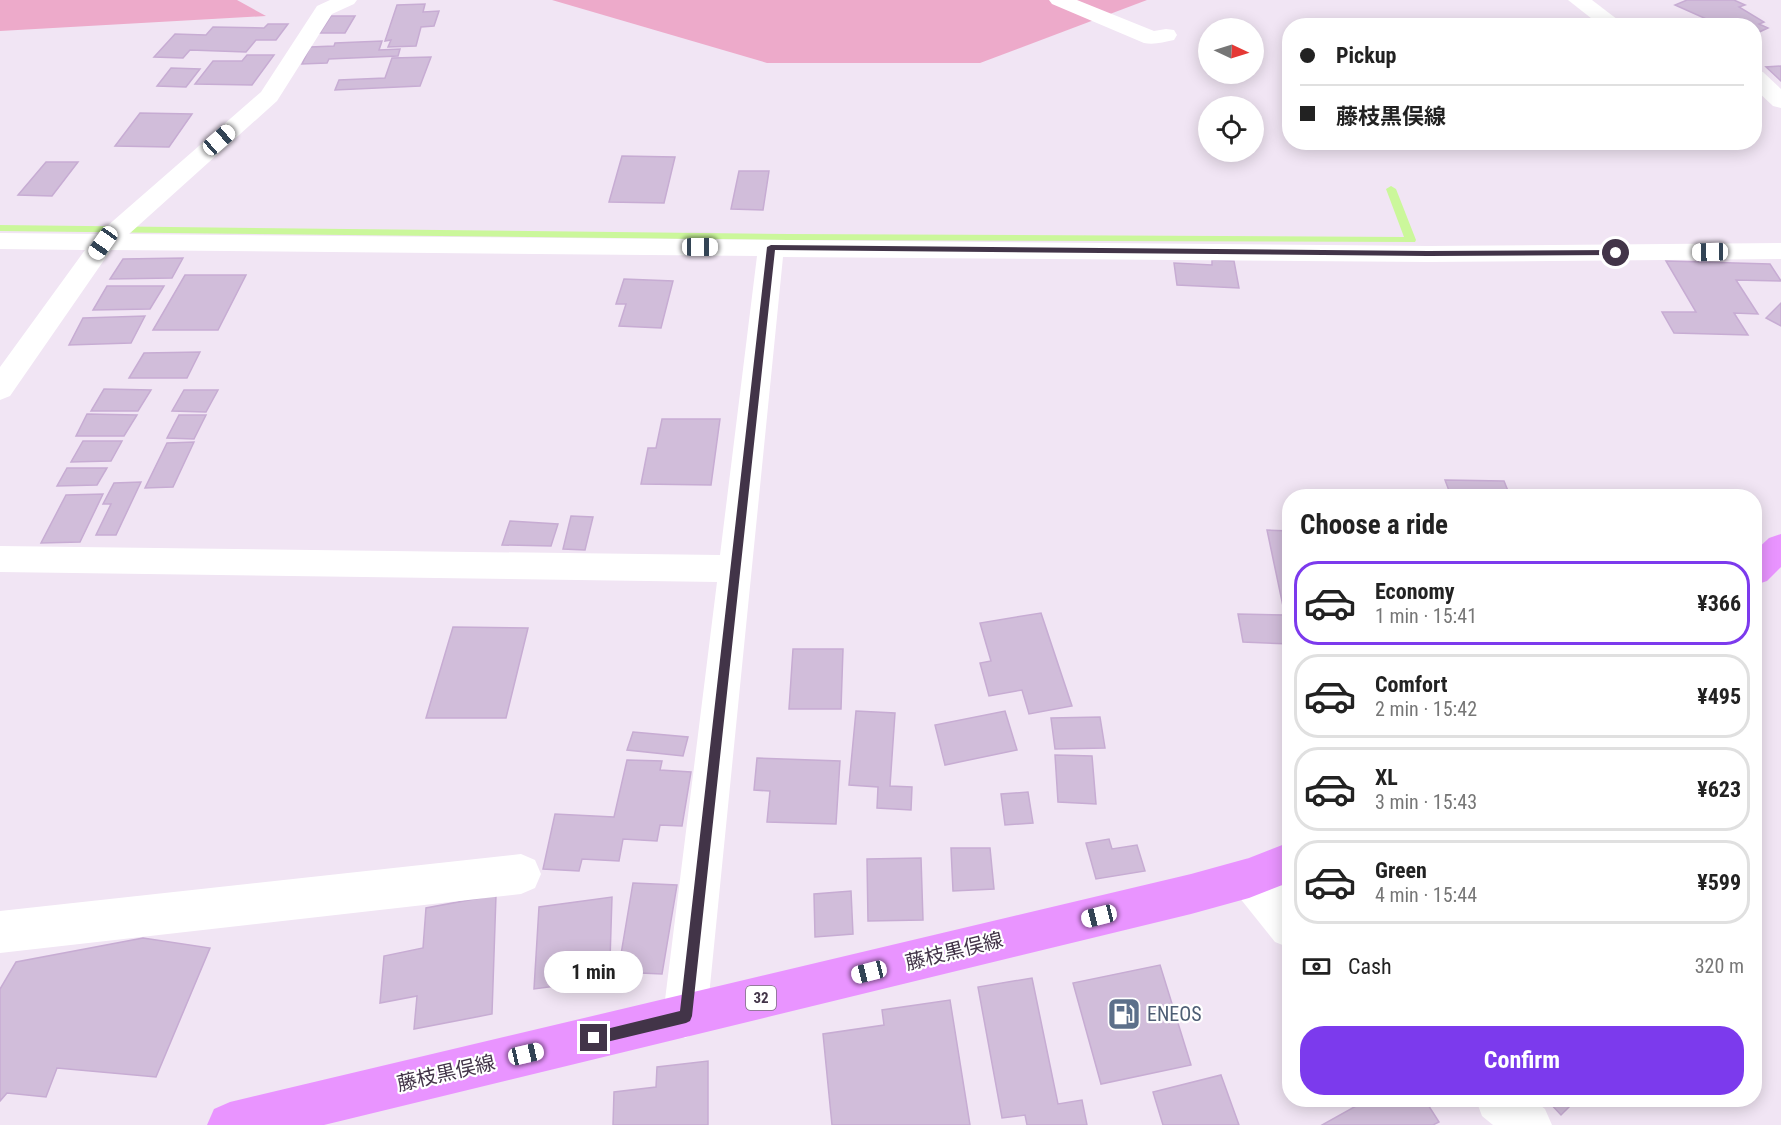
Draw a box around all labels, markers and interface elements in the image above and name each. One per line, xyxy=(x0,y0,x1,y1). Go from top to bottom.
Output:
north arrow xyxy=(1198,18,1264,84)
map controls xyxy=(1198,18,1264,162)
text: Pickup xyxy=(1336,43,1396,68)
button: locate xyxy=(1198,96,1264,162)
text: 藤枝黒俣線 xyxy=(1336,104,1446,129)
car xyxy=(200,121,238,159)
car xyxy=(85,223,121,263)
car xyxy=(682,238,718,256)
route start xyxy=(1602,239,1629,266)
car xyxy=(1692,243,1728,261)
text: Choose a ride xyxy=(1300,509,1448,541)
icon: car xyxy=(1303,576,1357,630)
text: Economy xyxy=(1375,579,1455,604)
text: ¥366 xyxy=(1697,591,1741,616)
text: 1 min · 15:41 xyxy=(1375,604,1477,628)
icon: car xyxy=(1303,669,1357,723)
text: Comfort xyxy=(1375,672,1448,697)
text: ¥495 xyxy=(1697,684,1741,709)
text: 2 min · 15:42 xyxy=(1375,697,1477,721)
icon: car xyxy=(1303,762,1357,816)
text: XL xyxy=(1375,765,1398,790)
text: ¥623 xyxy=(1697,777,1741,802)
text: 3 min · 15:43 xyxy=(1375,790,1477,814)
icon: car xyxy=(1303,855,1357,909)
text: Green xyxy=(1375,858,1427,883)
text: ¥599 xyxy=(1697,870,1741,895)
text: 4 min · 15:44 xyxy=(1375,883,1477,907)
car xyxy=(1079,903,1119,929)
street label: 藤枝黒俣線 xyxy=(903,927,1005,975)
icon: cash xyxy=(1300,950,1333,983)
callout: 1 min xyxy=(544,951,644,993)
text: Cash xyxy=(1348,954,1392,979)
text: 320 m xyxy=(1695,954,1744,978)
car xyxy=(849,959,889,985)
text: 1 min xyxy=(571,960,616,984)
road number: 32 xyxy=(746,986,776,1010)
fuel station icon: ENEOS xyxy=(1106,996,1142,1032)
place label: ENEOS xyxy=(1147,1002,1202,1026)
route end xyxy=(580,1024,607,1051)
button: Confirm xyxy=(1300,1026,1744,1095)
car xyxy=(506,1041,546,1067)
street label: 藤枝黒俣線 xyxy=(395,1050,497,1096)

